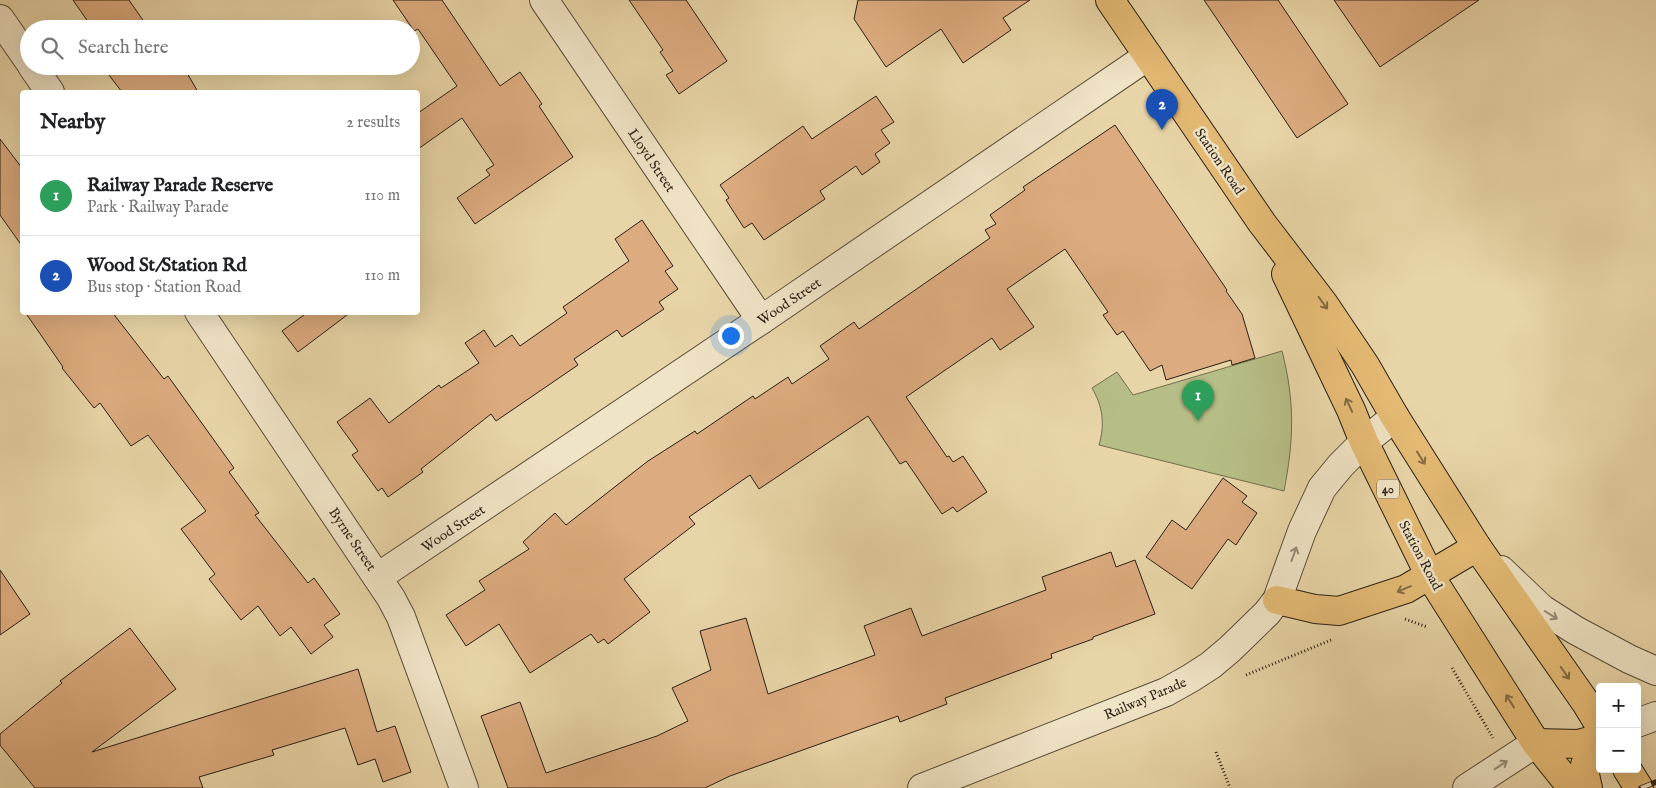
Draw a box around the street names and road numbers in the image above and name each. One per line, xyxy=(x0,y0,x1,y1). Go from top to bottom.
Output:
street label: Lloyd Street xyxy=(623,125,679,196)
street label: Station Road xyxy=(1190,125,1248,199)
street label: Wood Street xyxy=(754,274,825,330)
road number: 40 xyxy=(1377,479,1399,498)
street label: Wood Street xyxy=(418,501,489,557)
street label: Byrne Street xyxy=(324,504,380,575)
street label: Station Road xyxy=(1394,518,1446,594)
street label: Railway Parade xyxy=(1101,673,1190,724)

